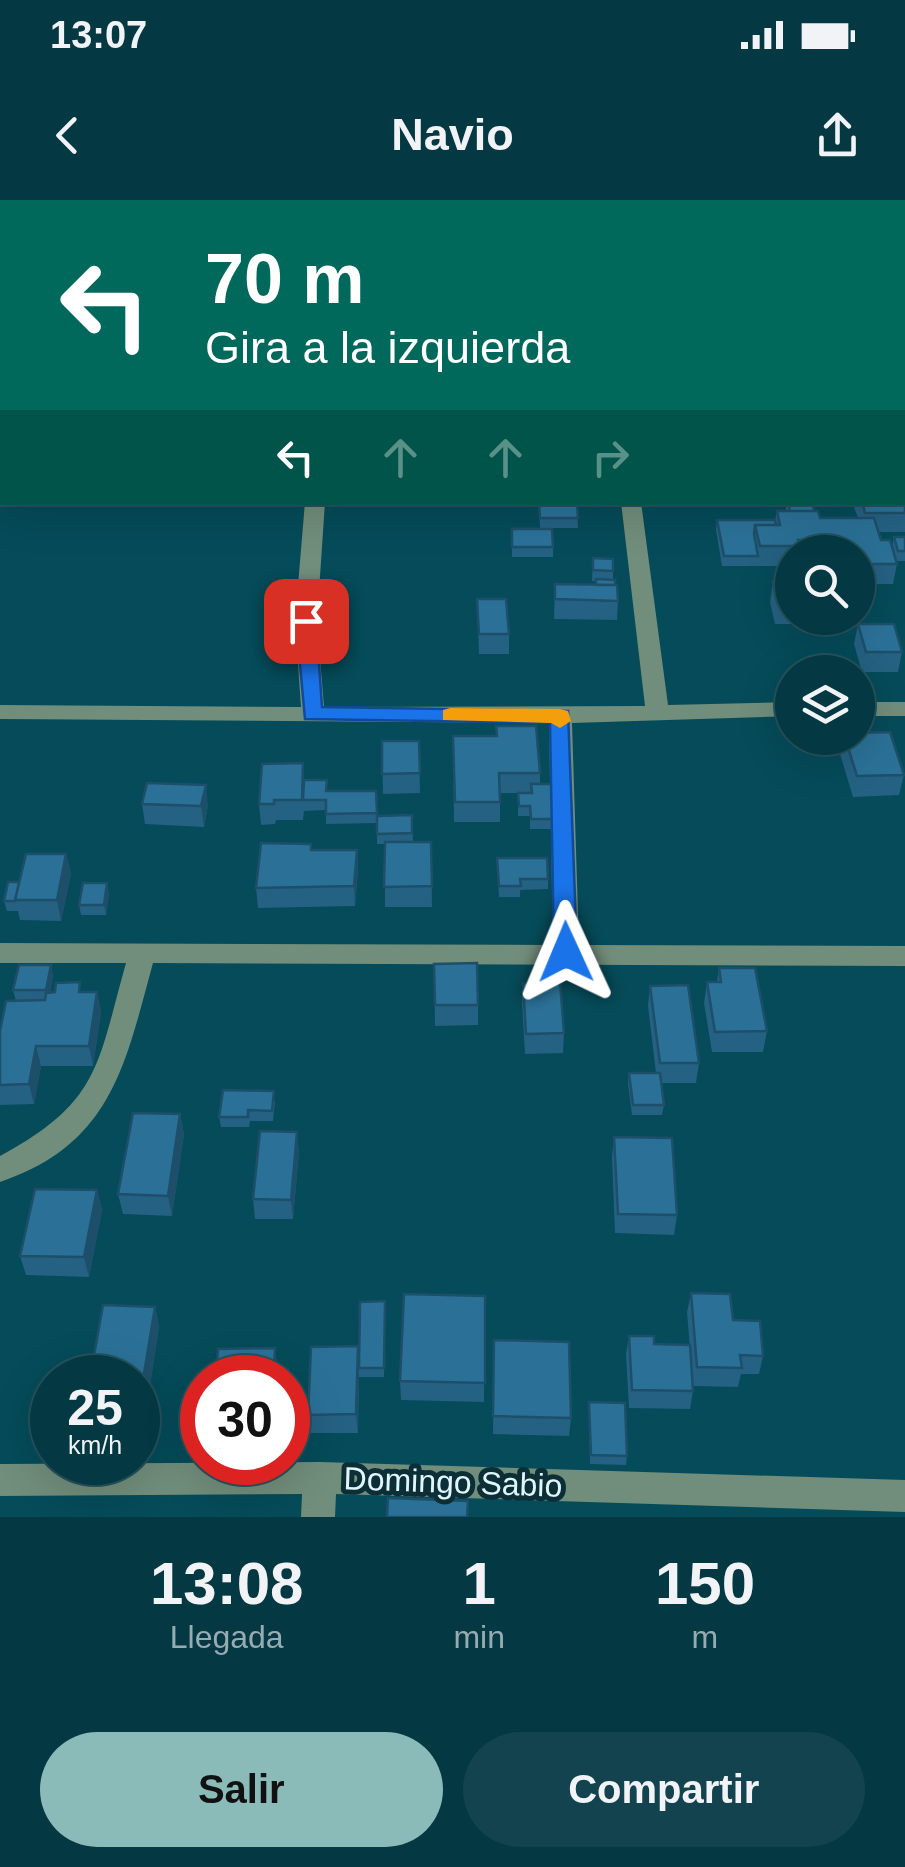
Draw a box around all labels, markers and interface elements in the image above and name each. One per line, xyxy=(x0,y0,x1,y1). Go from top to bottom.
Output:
text: 13:07 xyxy=(50,14,147,56)
icon: back xyxy=(40,108,95,163)
icon: share xyxy=(810,108,865,163)
text: Navio xyxy=(391,109,514,160)
icon: left xyxy=(40,240,170,370)
text: 70 m xyxy=(205,240,365,318)
text: Gira a la izquierda xyxy=(205,322,570,373)
icon: left xyxy=(268,430,323,485)
icon: ahead xyxy=(373,430,428,485)
icon: ahead xyxy=(478,430,533,485)
icon: right xyxy=(583,430,638,485)
map controls xyxy=(775,535,875,755)
button: search xyxy=(775,535,875,635)
pin xyxy=(264,579,349,664)
icon: arrive xyxy=(279,594,334,649)
button: layers xyxy=(775,655,875,755)
position arrow xyxy=(514,900,618,1004)
speed limit sign: 30 xyxy=(180,1355,310,1485)
text: 25 xyxy=(67,1380,123,1436)
text: km/h xyxy=(68,1431,122,1459)
street label: Domingo Sabio xyxy=(343,1460,563,1504)
text: 13:08 xyxy=(150,1550,303,1617)
text: 1 xyxy=(462,1550,496,1617)
text: 150 xyxy=(655,1550,755,1617)
text: Llegada xyxy=(170,1619,284,1655)
text: min xyxy=(453,1619,505,1655)
text: m xyxy=(692,1619,718,1655)
button: Salir xyxy=(40,1732,443,1847)
button: Compartir xyxy=(463,1732,865,1847)

